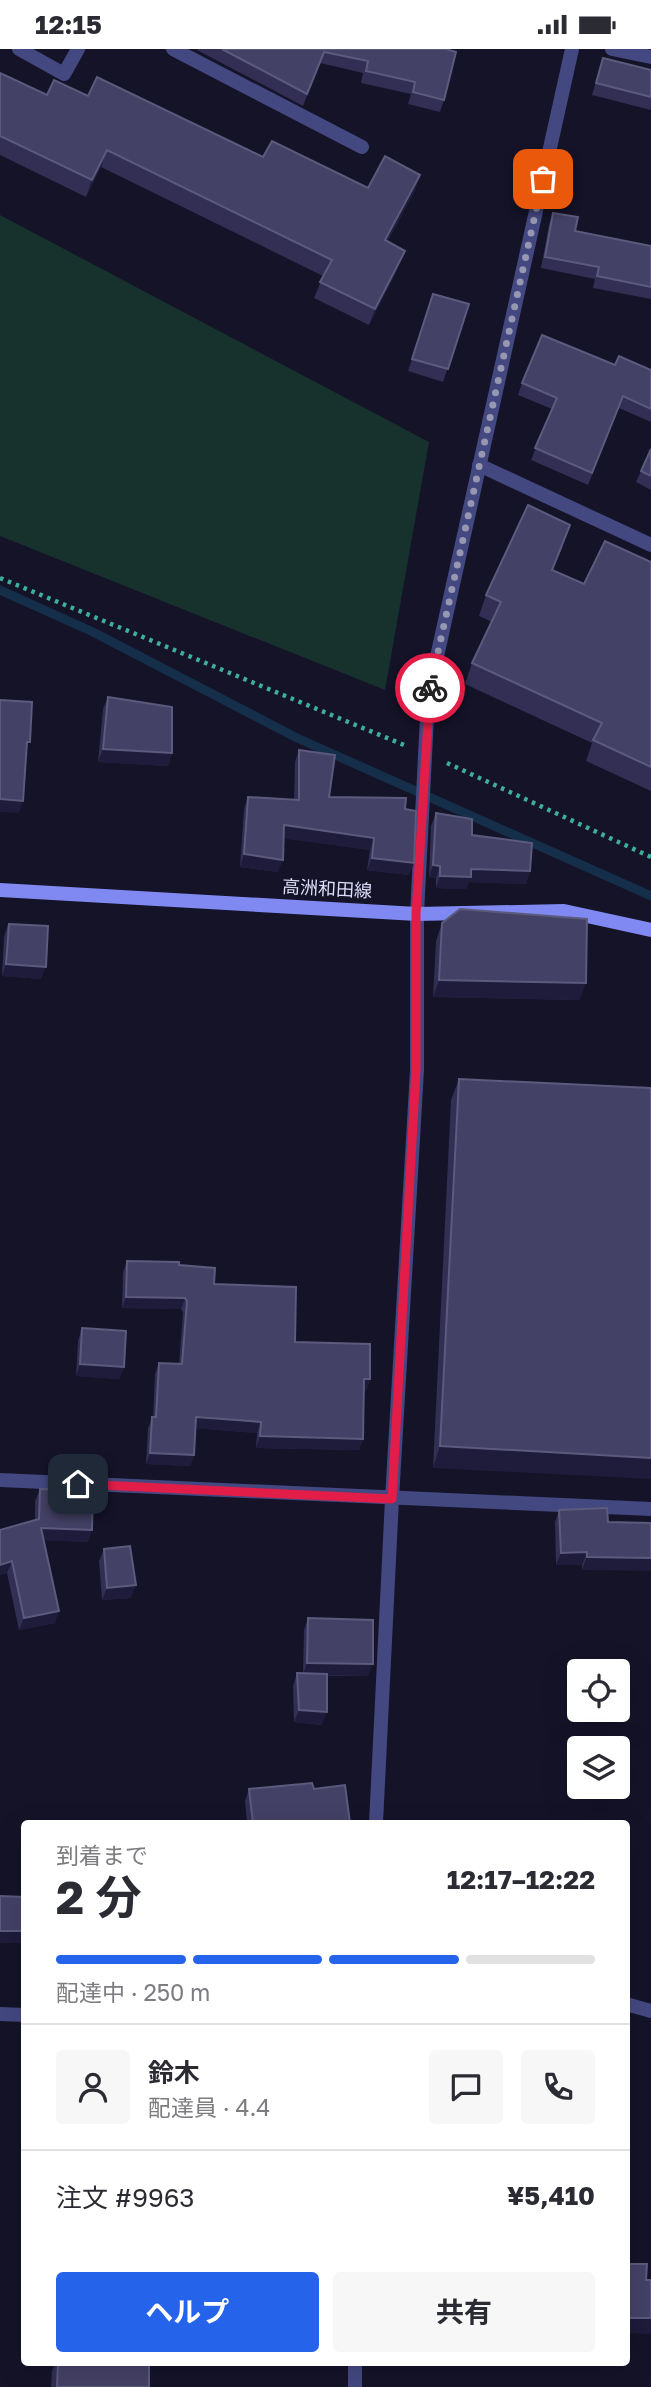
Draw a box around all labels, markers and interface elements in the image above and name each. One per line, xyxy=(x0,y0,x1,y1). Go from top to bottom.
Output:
text: 12:15 xyxy=(35,9,102,40)
pin xyxy=(513,149,573,209)
icon: bag xyxy=(524,160,562,198)
courier xyxy=(395,653,465,723)
icon: bike xyxy=(411,669,449,707)
street label: 高洲和田線 xyxy=(282,875,373,901)
pin xyxy=(48,1454,108,1514)
icon: home xyxy=(59,1465,97,1503)
map controls xyxy=(567,1659,630,1799)
button: locate xyxy=(567,1659,630,1722)
button: layers xyxy=(567,1736,630,1799)
text: 到着まで xyxy=(56,1841,148,1869)
text: 12:17–12:22 xyxy=(447,1864,595,1895)
text: 2 分 xyxy=(56,1869,142,1924)
text: 配達中 · 250 m xyxy=(56,1978,210,2006)
button: person xyxy=(56,2050,130,2124)
button: chat xyxy=(429,2050,503,2124)
button: phone xyxy=(521,2050,595,2124)
text: 鈴木 xyxy=(148,2057,200,2088)
text: 配達員 · 4.4 xyxy=(148,2093,270,2121)
text: ¥5,410 xyxy=(507,2180,595,2211)
text: 注文 #9963 xyxy=(56,2182,195,2213)
button: ヘルプ xyxy=(56,2272,319,2352)
button: 共有 xyxy=(333,2272,595,2352)

